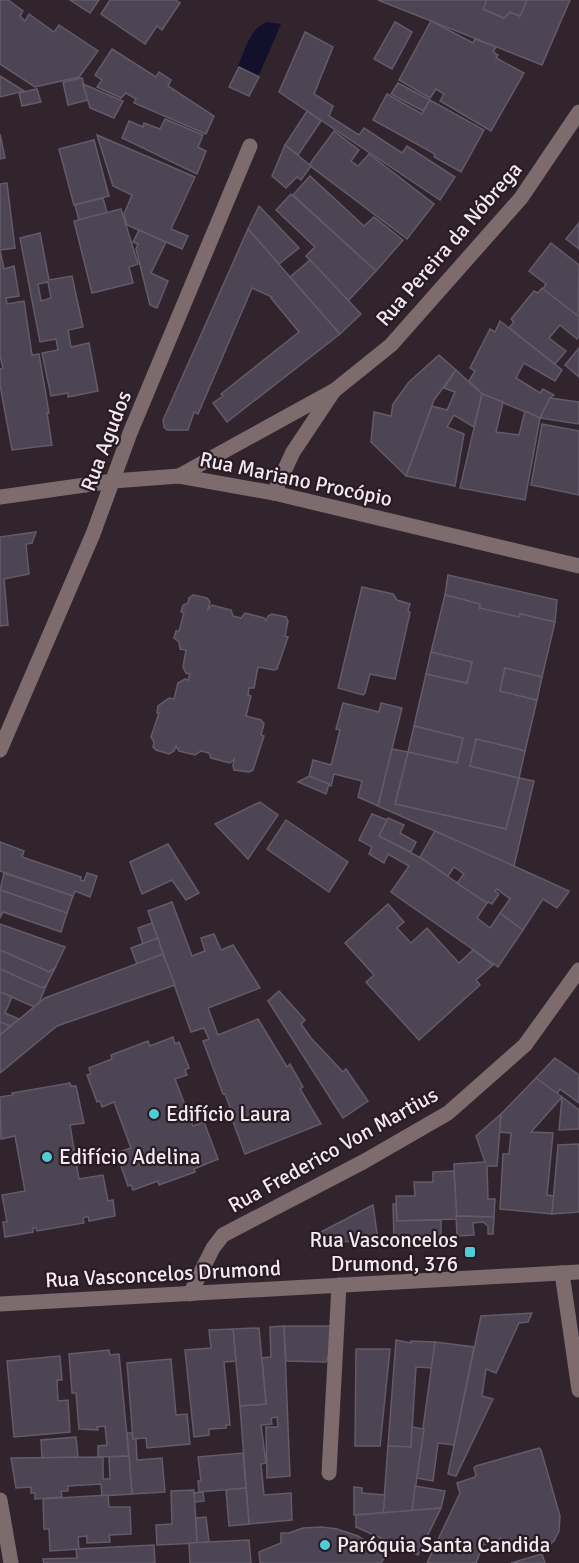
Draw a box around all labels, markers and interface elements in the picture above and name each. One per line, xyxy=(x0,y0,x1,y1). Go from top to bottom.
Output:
street label: Rua Pereira da Nóbrega xyxy=(371,156,527,332)
street label: Rua Agudos xyxy=(75,387,137,495)
street label: Rua Mariano Procópio xyxy=(197,446,395,512)
street label: Rua Frederico Von Martius xyxy=(224,1082,442,1218)
place label: Edifício Laura xyxy=(166,1101,290,1127)
marker: Edifício Laura xyxy=(147,1107,161,1121)
place label: Edifício Adelina xyxy=(59,1144,200,1170)
marker: Edifício Adelina xyxy=(40,1150,54,1164)
place label: Rua Vasconcelos Drumond, 376 xyxy=(310,1227,458,1277)
marker: Rua Vasconcelos Drumond, 376 xyxy=(463,1245,477,1259)
street label: Rua Vasconcelos Drumond xyxy=(44,1255,282,1293)
place label: Paróquia Santa Candida xyxy=(337,1532,550,1558)
marker: Paróquia Santa Candida xyxy=(318,1538,332,1552)

